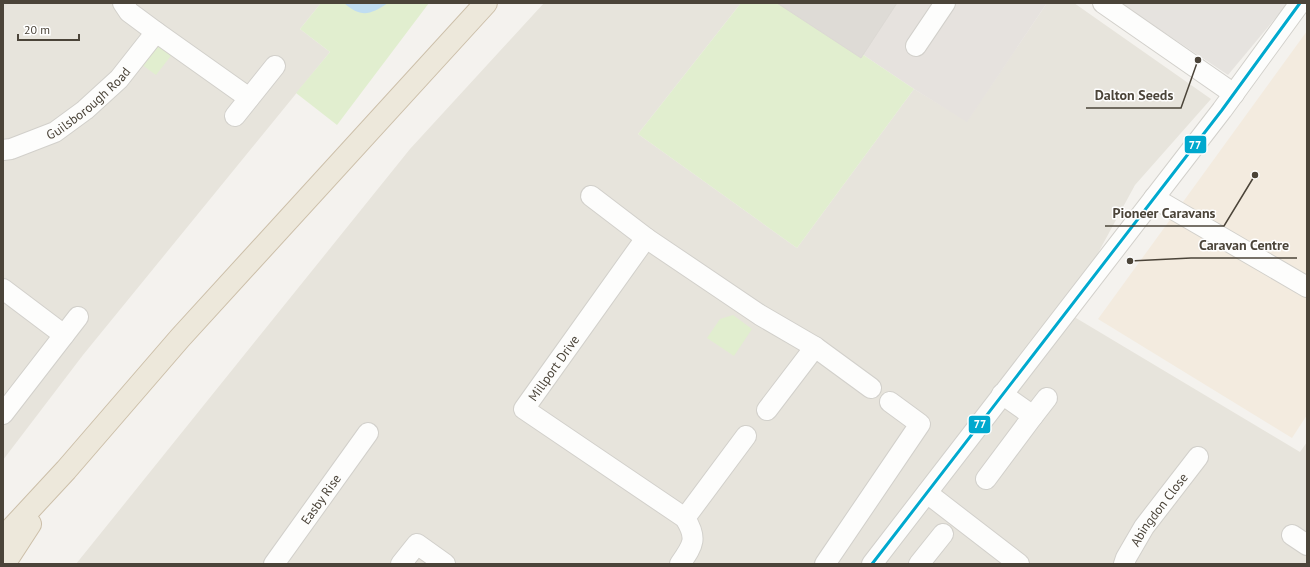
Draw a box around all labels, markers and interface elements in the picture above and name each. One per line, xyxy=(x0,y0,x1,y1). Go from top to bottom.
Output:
scale bar xyxy=(18,16,79,42)
text: 20 m xyxy=(24,22,50,37)
street label: Guilsborough Road xyxy=(44,64,134,144)
callout: Dalton Seeds xyxy=(1086,82,1181,108)
text: Dalton Seeds xyxy=(1095,86,1173,104)
line badge: 77 xyxy=(1184,135,1207,154)
text: 77 xyxy=(1189,138,1201,152)
callout: Pioneer Caravans xyxy=(1105,200,1224,226)
text: Pioneer Caravans xyxy=(1113,204,1216,222)
callout: Caravan Centre xyxy=(1191,232,1297,258)
text: Caravan Centre xyxy=(1199,236,1289,254)
street label: Millport Drive xyxy=(524,332,583,404)
line badge: 77 xyxy=(968,415,991,434)
text: 77 xyxy=(974,417,986,431)
street label: Abingdon Close xyxy=(1127,470,1192,549)
street label: Easby Rise xyxy=(297,471,345,528)

